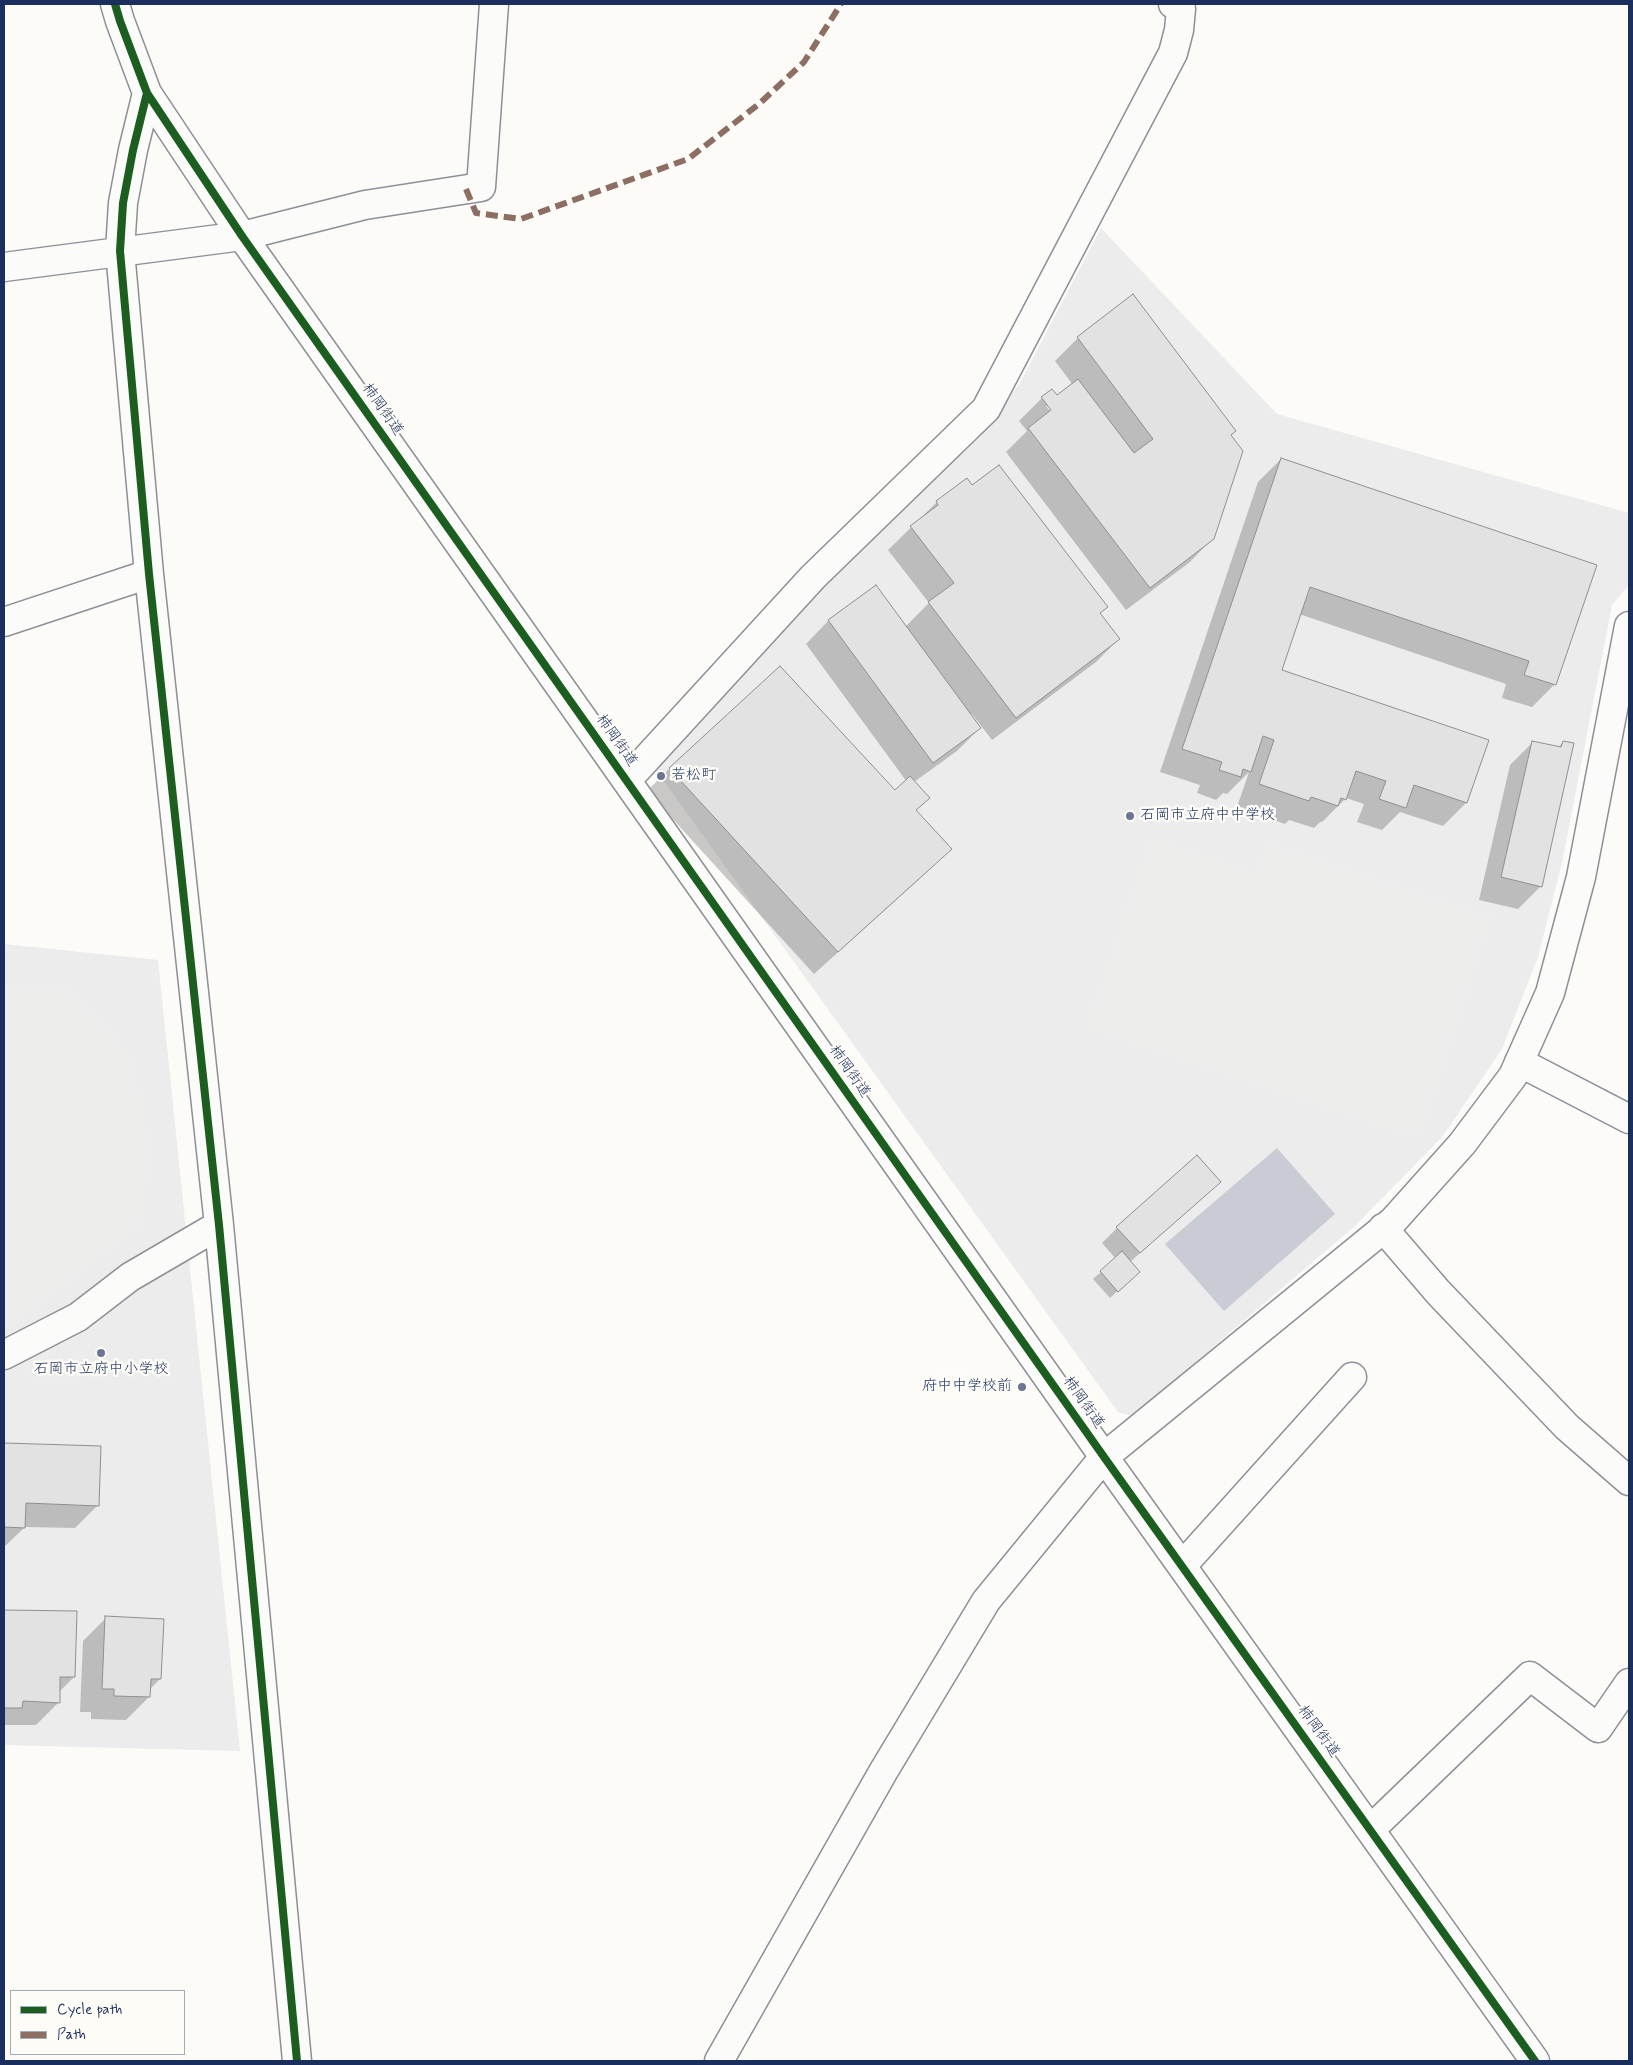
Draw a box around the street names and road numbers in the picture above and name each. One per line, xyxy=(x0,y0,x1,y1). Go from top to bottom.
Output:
street label: 柿岡街道 xyxy=(357,380,407,440)
street label: 柿岡街道 xyxy=(591,711,641,771)
street label: 柿岡街道 xyxy=(824,1042,874,1102)
street label: 柿岡街道 xyxy=(1058,1373,1108,1433)
street label: 柿岡街道 xyxy=(1293,1702,1343,1762)

